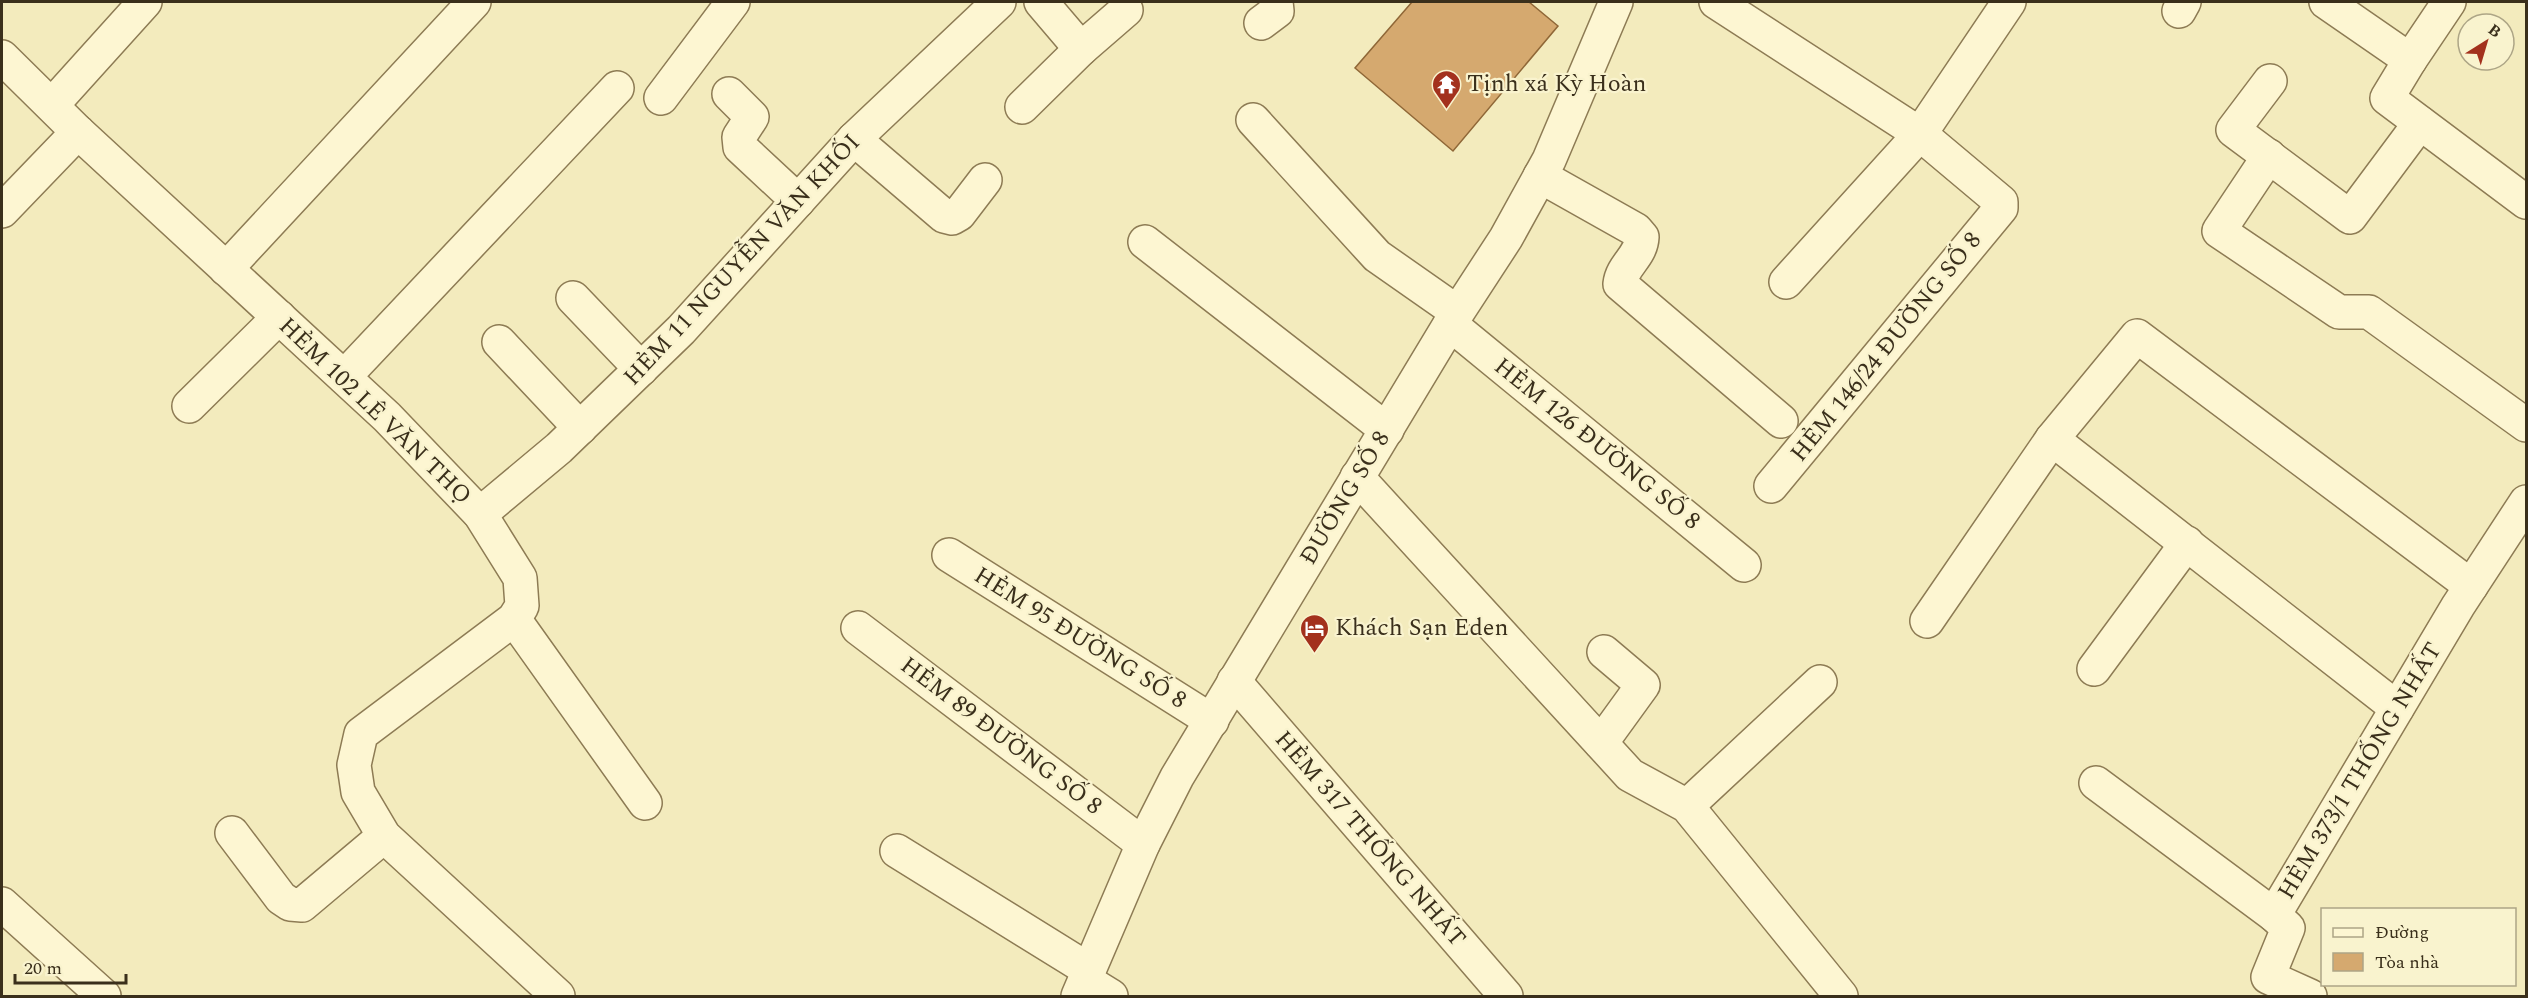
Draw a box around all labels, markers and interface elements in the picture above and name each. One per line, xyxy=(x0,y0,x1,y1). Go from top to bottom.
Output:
north arrow xyxy=(2456,12,2516,72)
text: B xyxy=(2483,18,2506,44)
place label: Tịnh xá Kỳ Hoàn xyxy=(1467,66,1647,102)
temple icon: Tịnh xá Kỳ Hoàn xyxy=(1430,68,1462,110)
street label: HẺM 11 NGUYỄN VĂN KHỐI xyxy=(615,126,869,394)
street label: HẺM 146/24 ĐƯỜNG SỐ 8 xyxy=(1782,224,1990,470)
street label: HẺM 102 LÊ VĂN THỌ xyxy=(270,309,480,513)
street label: HẺM 126 ĐƯỜNG SỐ 8 xyxy=(1486,349,1708,539)
street label: ĐƯỜNG SỐ 8 xyxy=(1291,424,1399,572)
street label: HẺM 95 ĐƯỜNG SỐ 8 xyxy=(967,558,1193,718)
place label: Khách Sạn Eden xyxy=(1335,610,1508,646)
hotel icon: Khách Sạn Eden xyxy=(1298,612,1330,654)
street label: HẺM 373/1 THỐNG NHẤT xyxy=(2269,635,2451,907)
street label: HẺM 89 ĐƯỜNG SỐ 8 xyxy=(892,648,1110,824)
street label: HẺM 317 THỐNG NHẤT xyxy=(1266,723,1474,955)
legend xyxy=(2321,908,2516,986)
text: Đường xyxy=(2375,919,2429,946)
scale bar xyxy=(15,947,126,985)
text: Tòa nhà xyxy=(2375,949,2439,976)
text: 20 m xyxy=(24,955,62,982)

